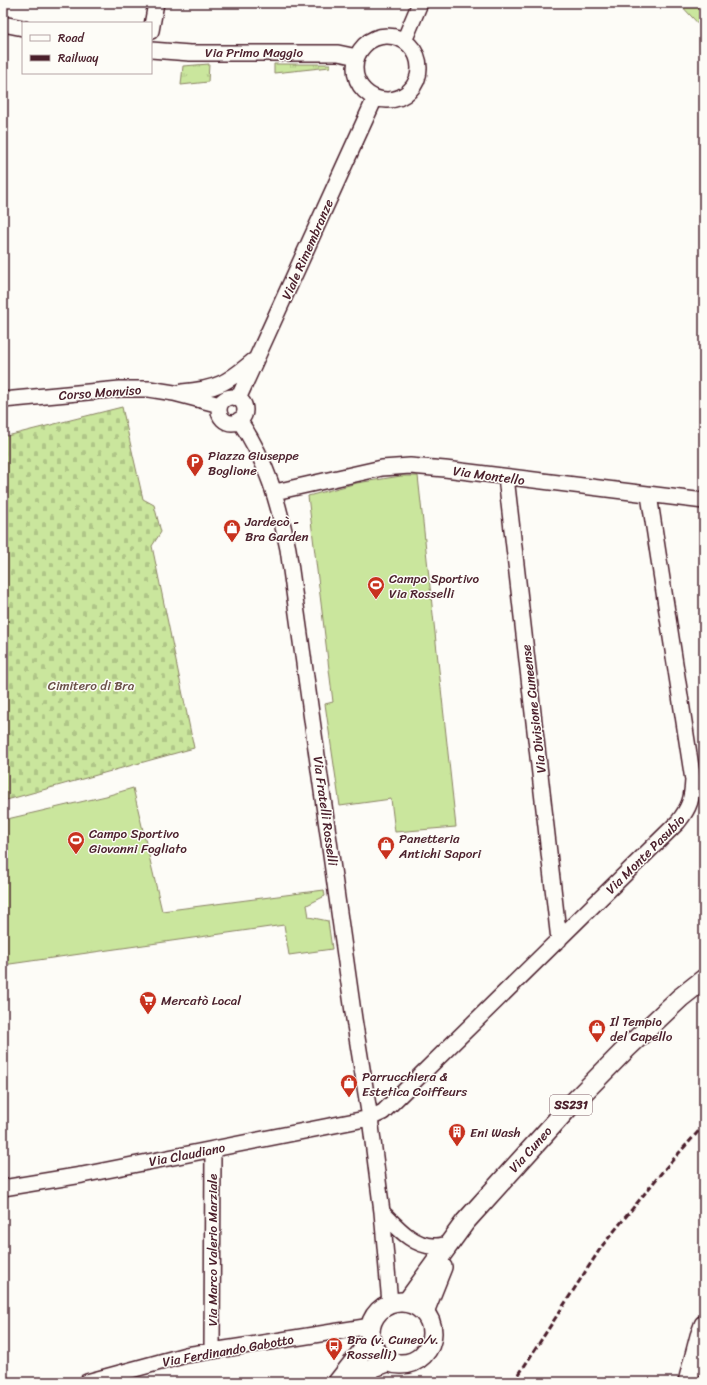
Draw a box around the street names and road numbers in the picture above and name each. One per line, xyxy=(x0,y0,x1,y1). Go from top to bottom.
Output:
street label: Via Primo Maggio xyxy=(205,41,303,64)
street label: Viale Rimembranze xyxy=(275,195,340,303)
street label: Corso Monviso xyxy=(58,378,143,407)
street label: Via Montello xyxy=(452,459,527,492)
street label: Via Divisione Cuneense xyxy=(514,643,553,775)
street label: Via Fratelli Rosselli xyxy=(306,755,345,868)
street label: Via Monte Pasubio xyxy=(600,809,691,900)
road number: SS231 xyxy=(550,1095,592,1115)
street label: Via Cuneo xyxy=(503,1120,558,1178)
street label: Via Claudiano xyxy=(147,1136,228,1173)
street label: Via Marco Valerio Marziale xyxy=(201,1174,224,1326)
street label: Via Ferdinando Gabotto xyxy=(161,1328,296,1373)

